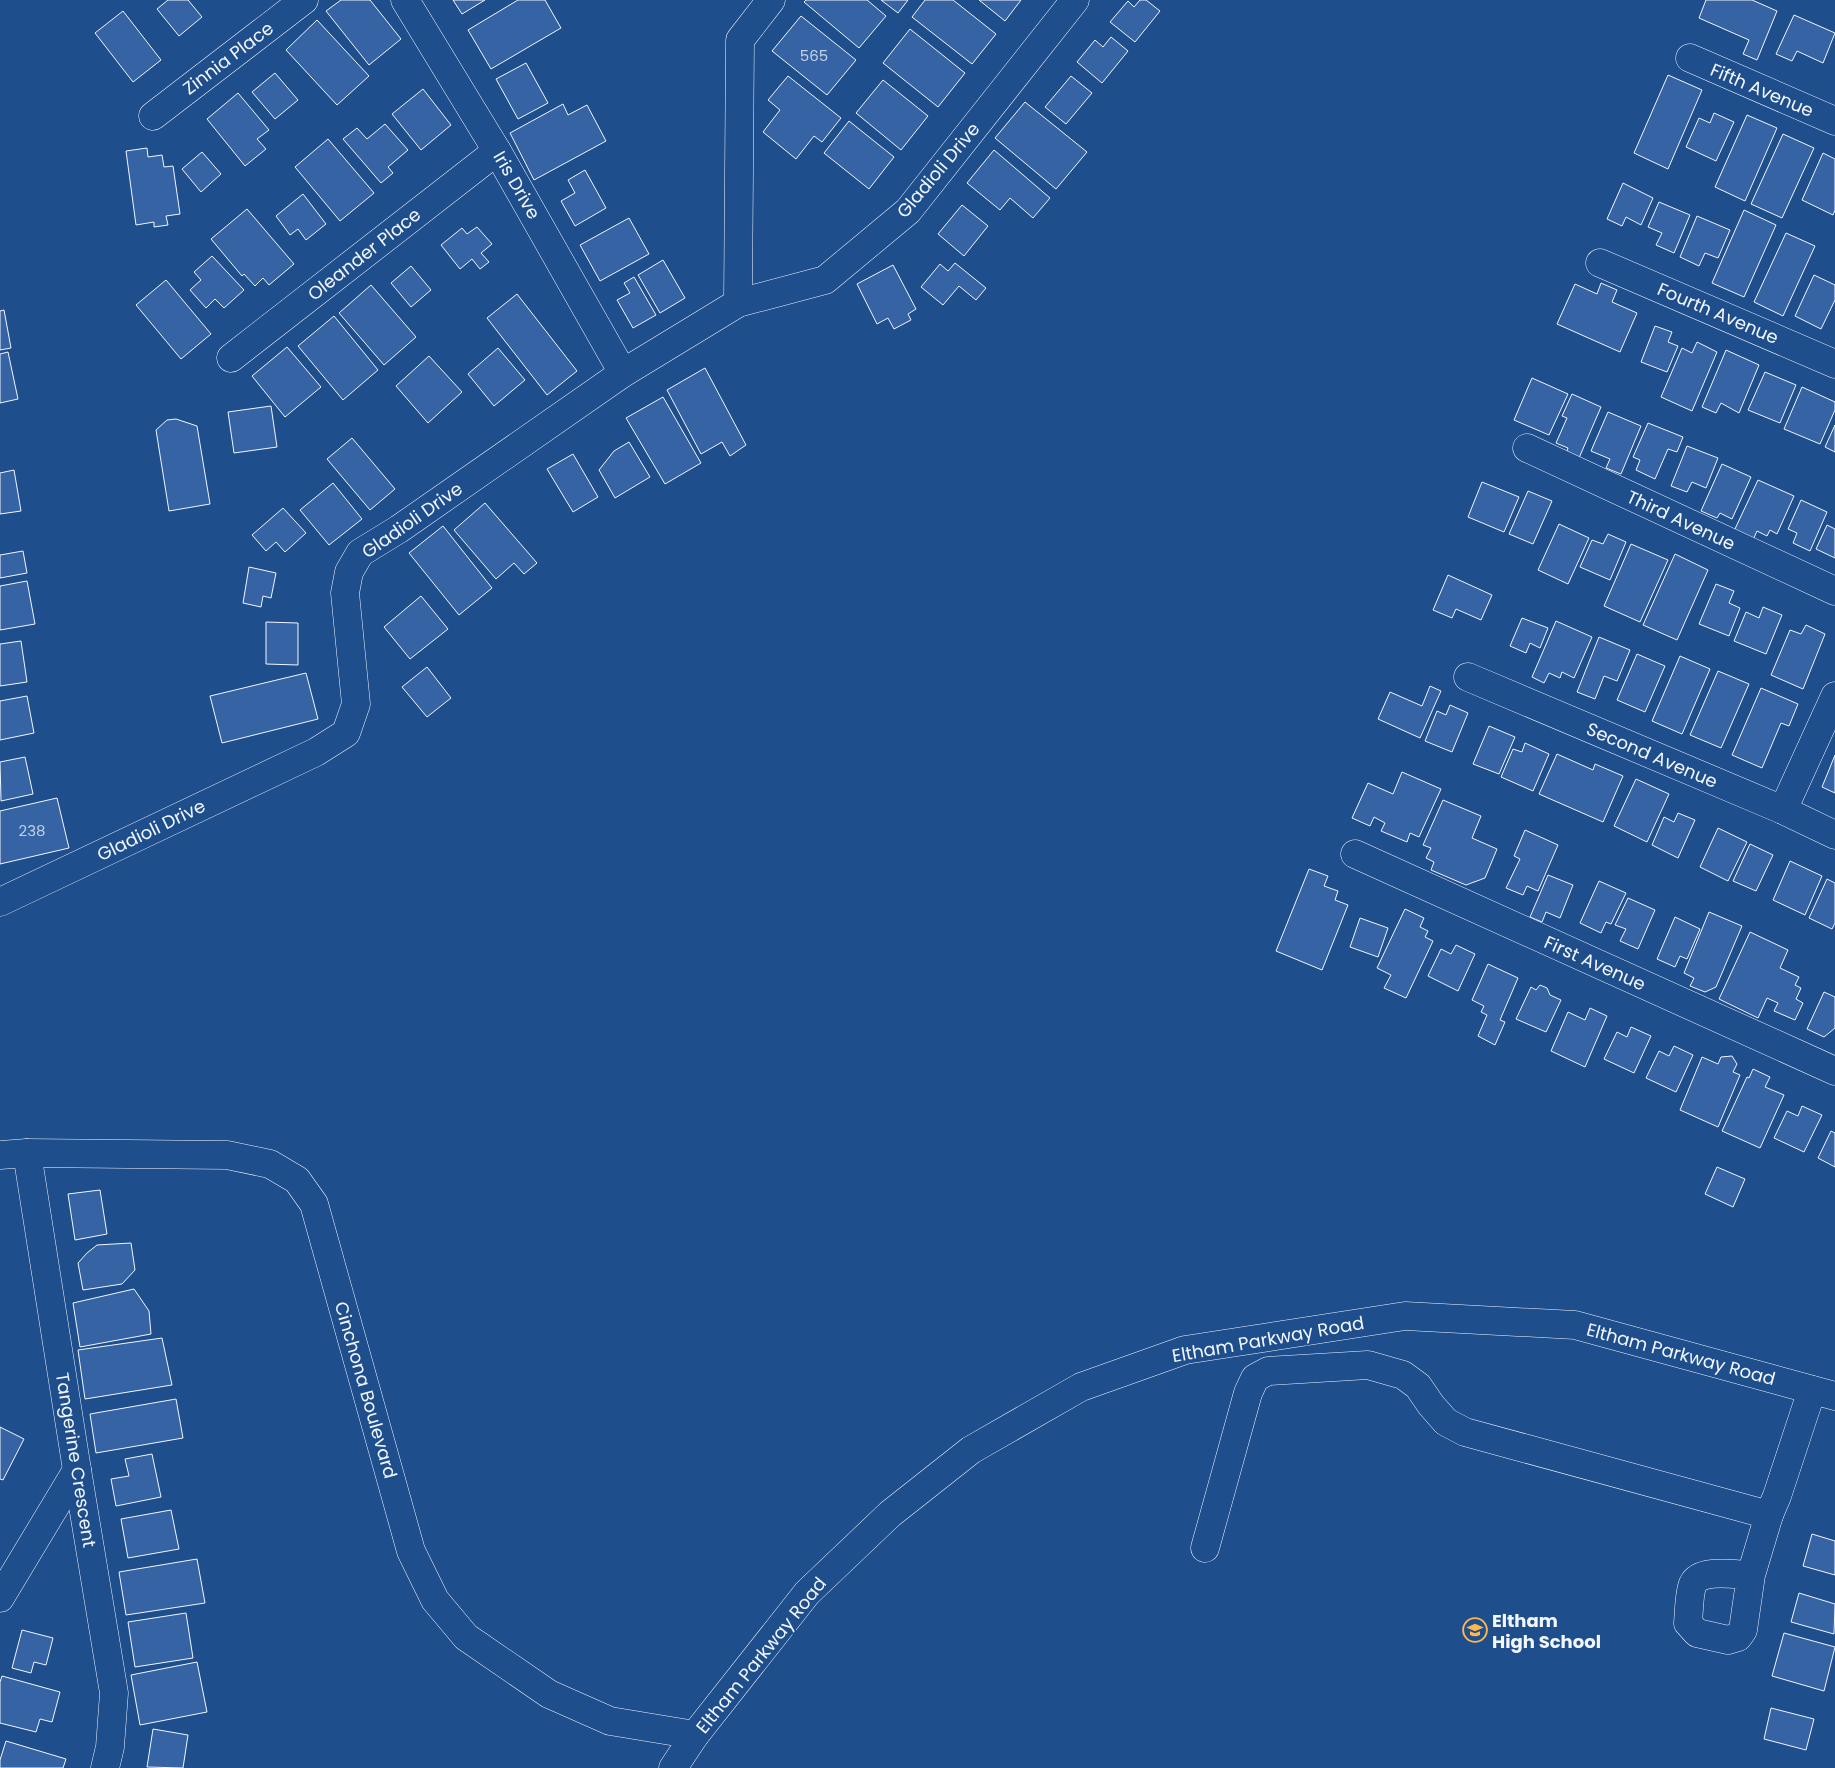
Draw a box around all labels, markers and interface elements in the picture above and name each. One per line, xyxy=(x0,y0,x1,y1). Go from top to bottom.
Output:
street label: Zinnia Place xyxy=(177,16,279,100)
house number: 565 xyxy=(800,45,828,66)
street label: Fifth Avenue xyxy=(1707,57,1817,123)
street label: Gladioli Drive xyxy=(891,117,985,223)
street label: Iris Drive xyxy=(487,146,547,224)
street label: Oleander Place xyxy=(302,202,426,306)
street label: Fourth Avenue xyxy=(1654,276,1782,350)
street label: Gladioli Drive xyxy=(357,476,467,564)
street label: Third Avenue xyxy=(1623,484,1739,556)
street label: Second Avenue xyxy=(1583,716,1721,794)
street label: Gladioli Drive xyxy=(93,793,209,867)
house number: 238 xyxy=(19,820,45,841)
street label: First Avenue xyxy=(1540,930,1650,996)
street label: Cinchona Boulevard xyxy=(329,1299,403,1481)
street label: Eltham Parkway Road xyxy=(1170,1310,1366,1368)
street label: Eltham Parkway Road xyxy=(1584,1317,1778,1391)
street label: Tangerine Crescent xyxy=(50,1371,102,1549)
street label: Eltham Parkway Road xyxy=(690,1572,832,1738)
place label: Eltham High School xyxy=(1492,1608,1601,1654)
school or university icon: Eltham High School xyxy=(1462,1617,1488,1643)

